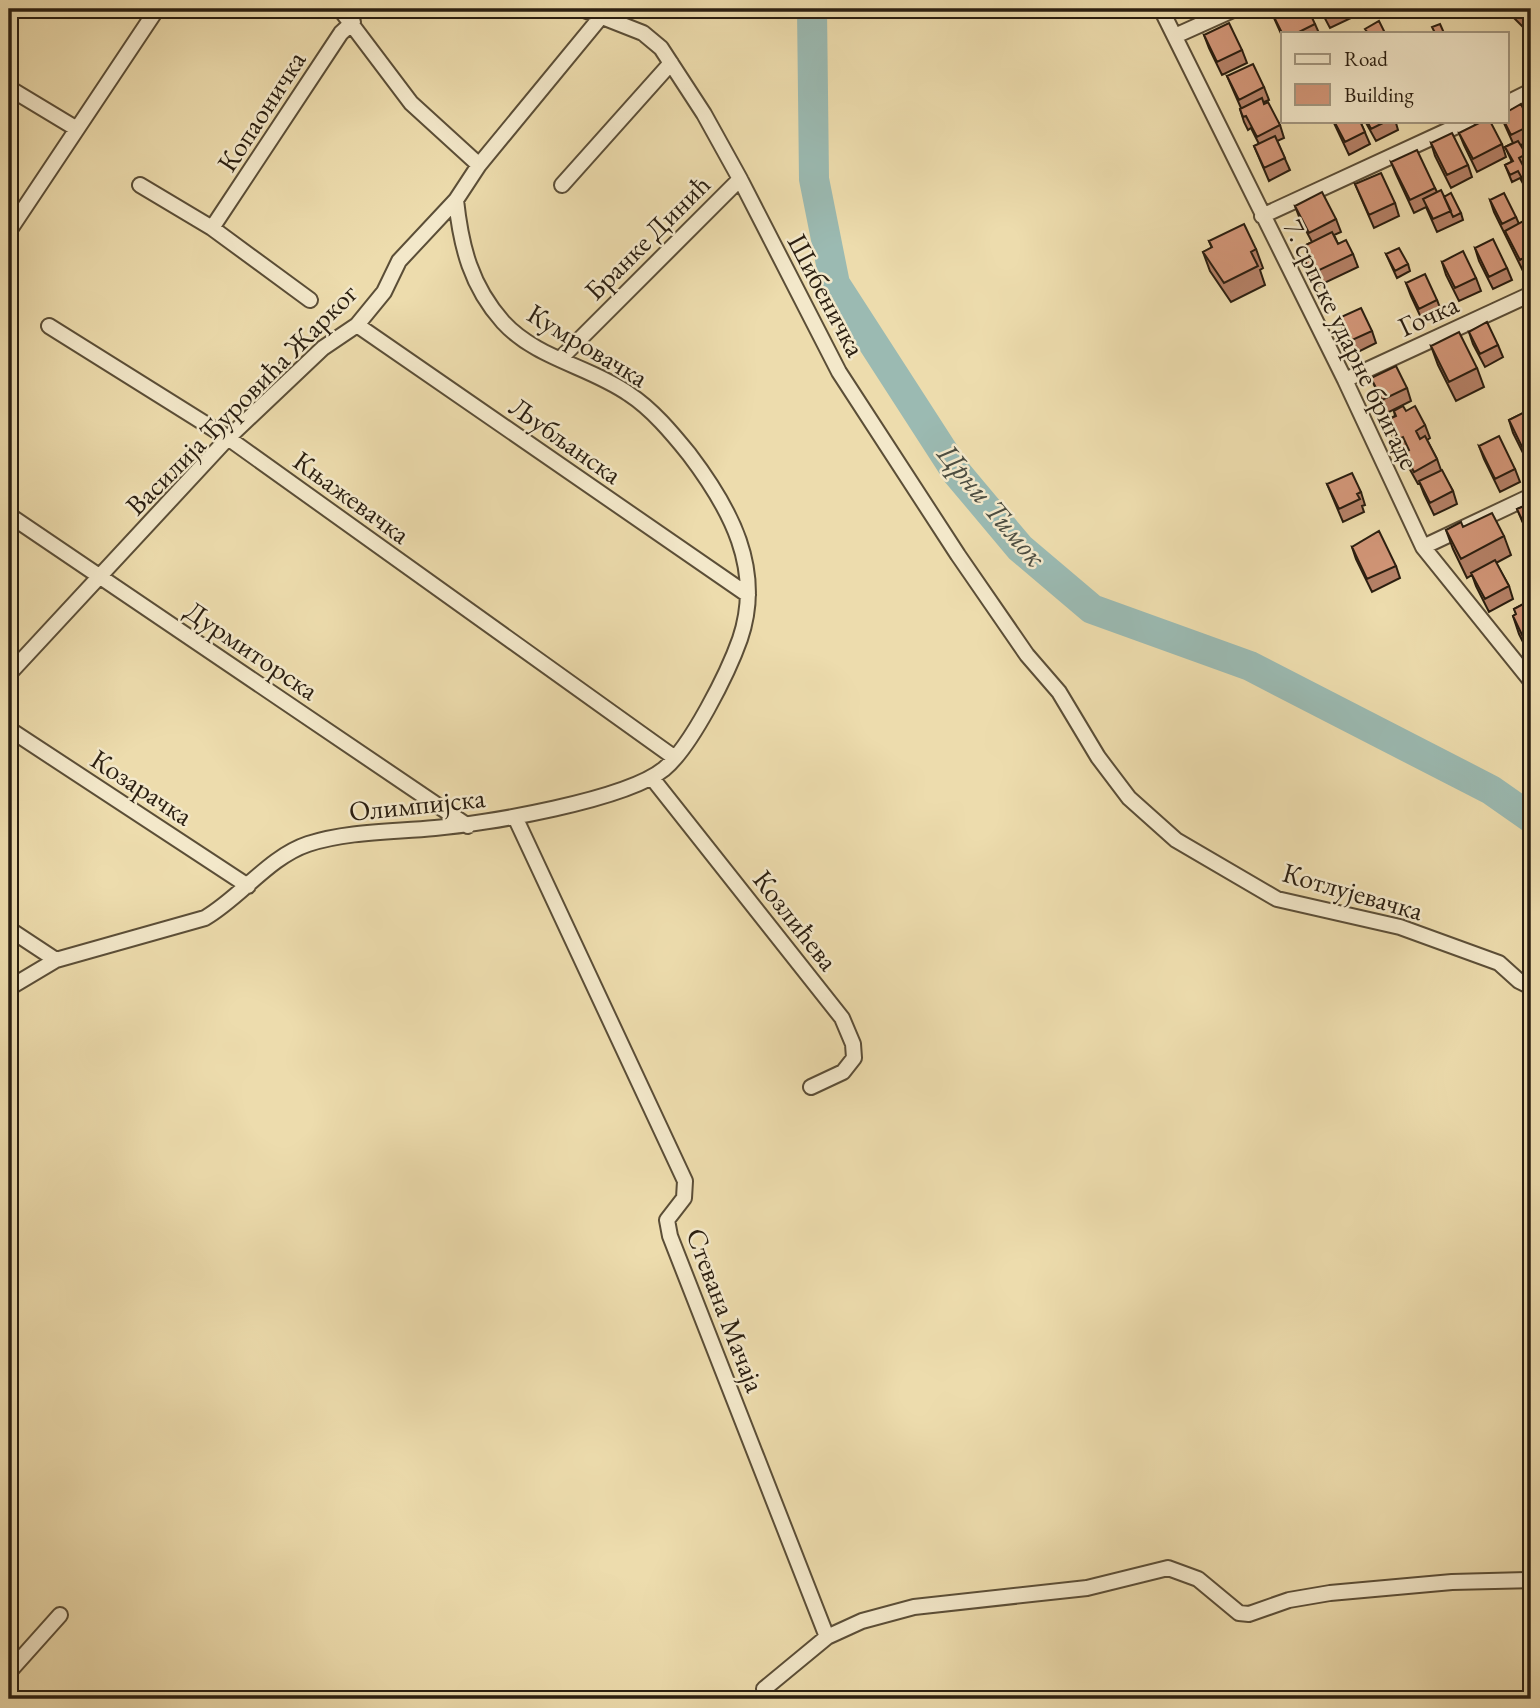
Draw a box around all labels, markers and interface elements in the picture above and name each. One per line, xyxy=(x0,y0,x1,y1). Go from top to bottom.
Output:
legend xyxy=(1281,32,1508,122)
street label: Копаоничка xyxy=(209,43,314,178)
text: Road xyxy=(1344,45,1388,72)
text: Building xyxy=(1344,81,1414,108)
street label: Бранке Динић xyxy=(576,166,718,308)
street label: 7. српске ударне бригаде xyxy=(1276,213,1428,475)
street label: Шибеничка xyxy=(780,227,875,363)
street label: Василија Ђуровића Жарког xyxy=(117,275,365,523)
street label: Гочка xyxy=(1392,285,1465,345)
street label: Кумровачка xyxy=(521,295,656,396)
street label: Љубљанска xyxy=(503,388,630,492)
water label: Црни Тимок xyxy=(928,434,1056,576)
street label: Књажевачка xyxy=(286,442,418,552)
street label: Дурмиторска xyxy=(178,592,326,708)
street label: Козарачка xyxy=(84,741,201,834)
street label: Олимпијска xyxy=(347,779,488,829)
street label: Котлујевачка xyxy=(1278,854,1428,928)
street label: Козлићева xyxy=(745,862,847,978)
street label: Стевана Мачаја xyxy=(678,1223,774,1398)

